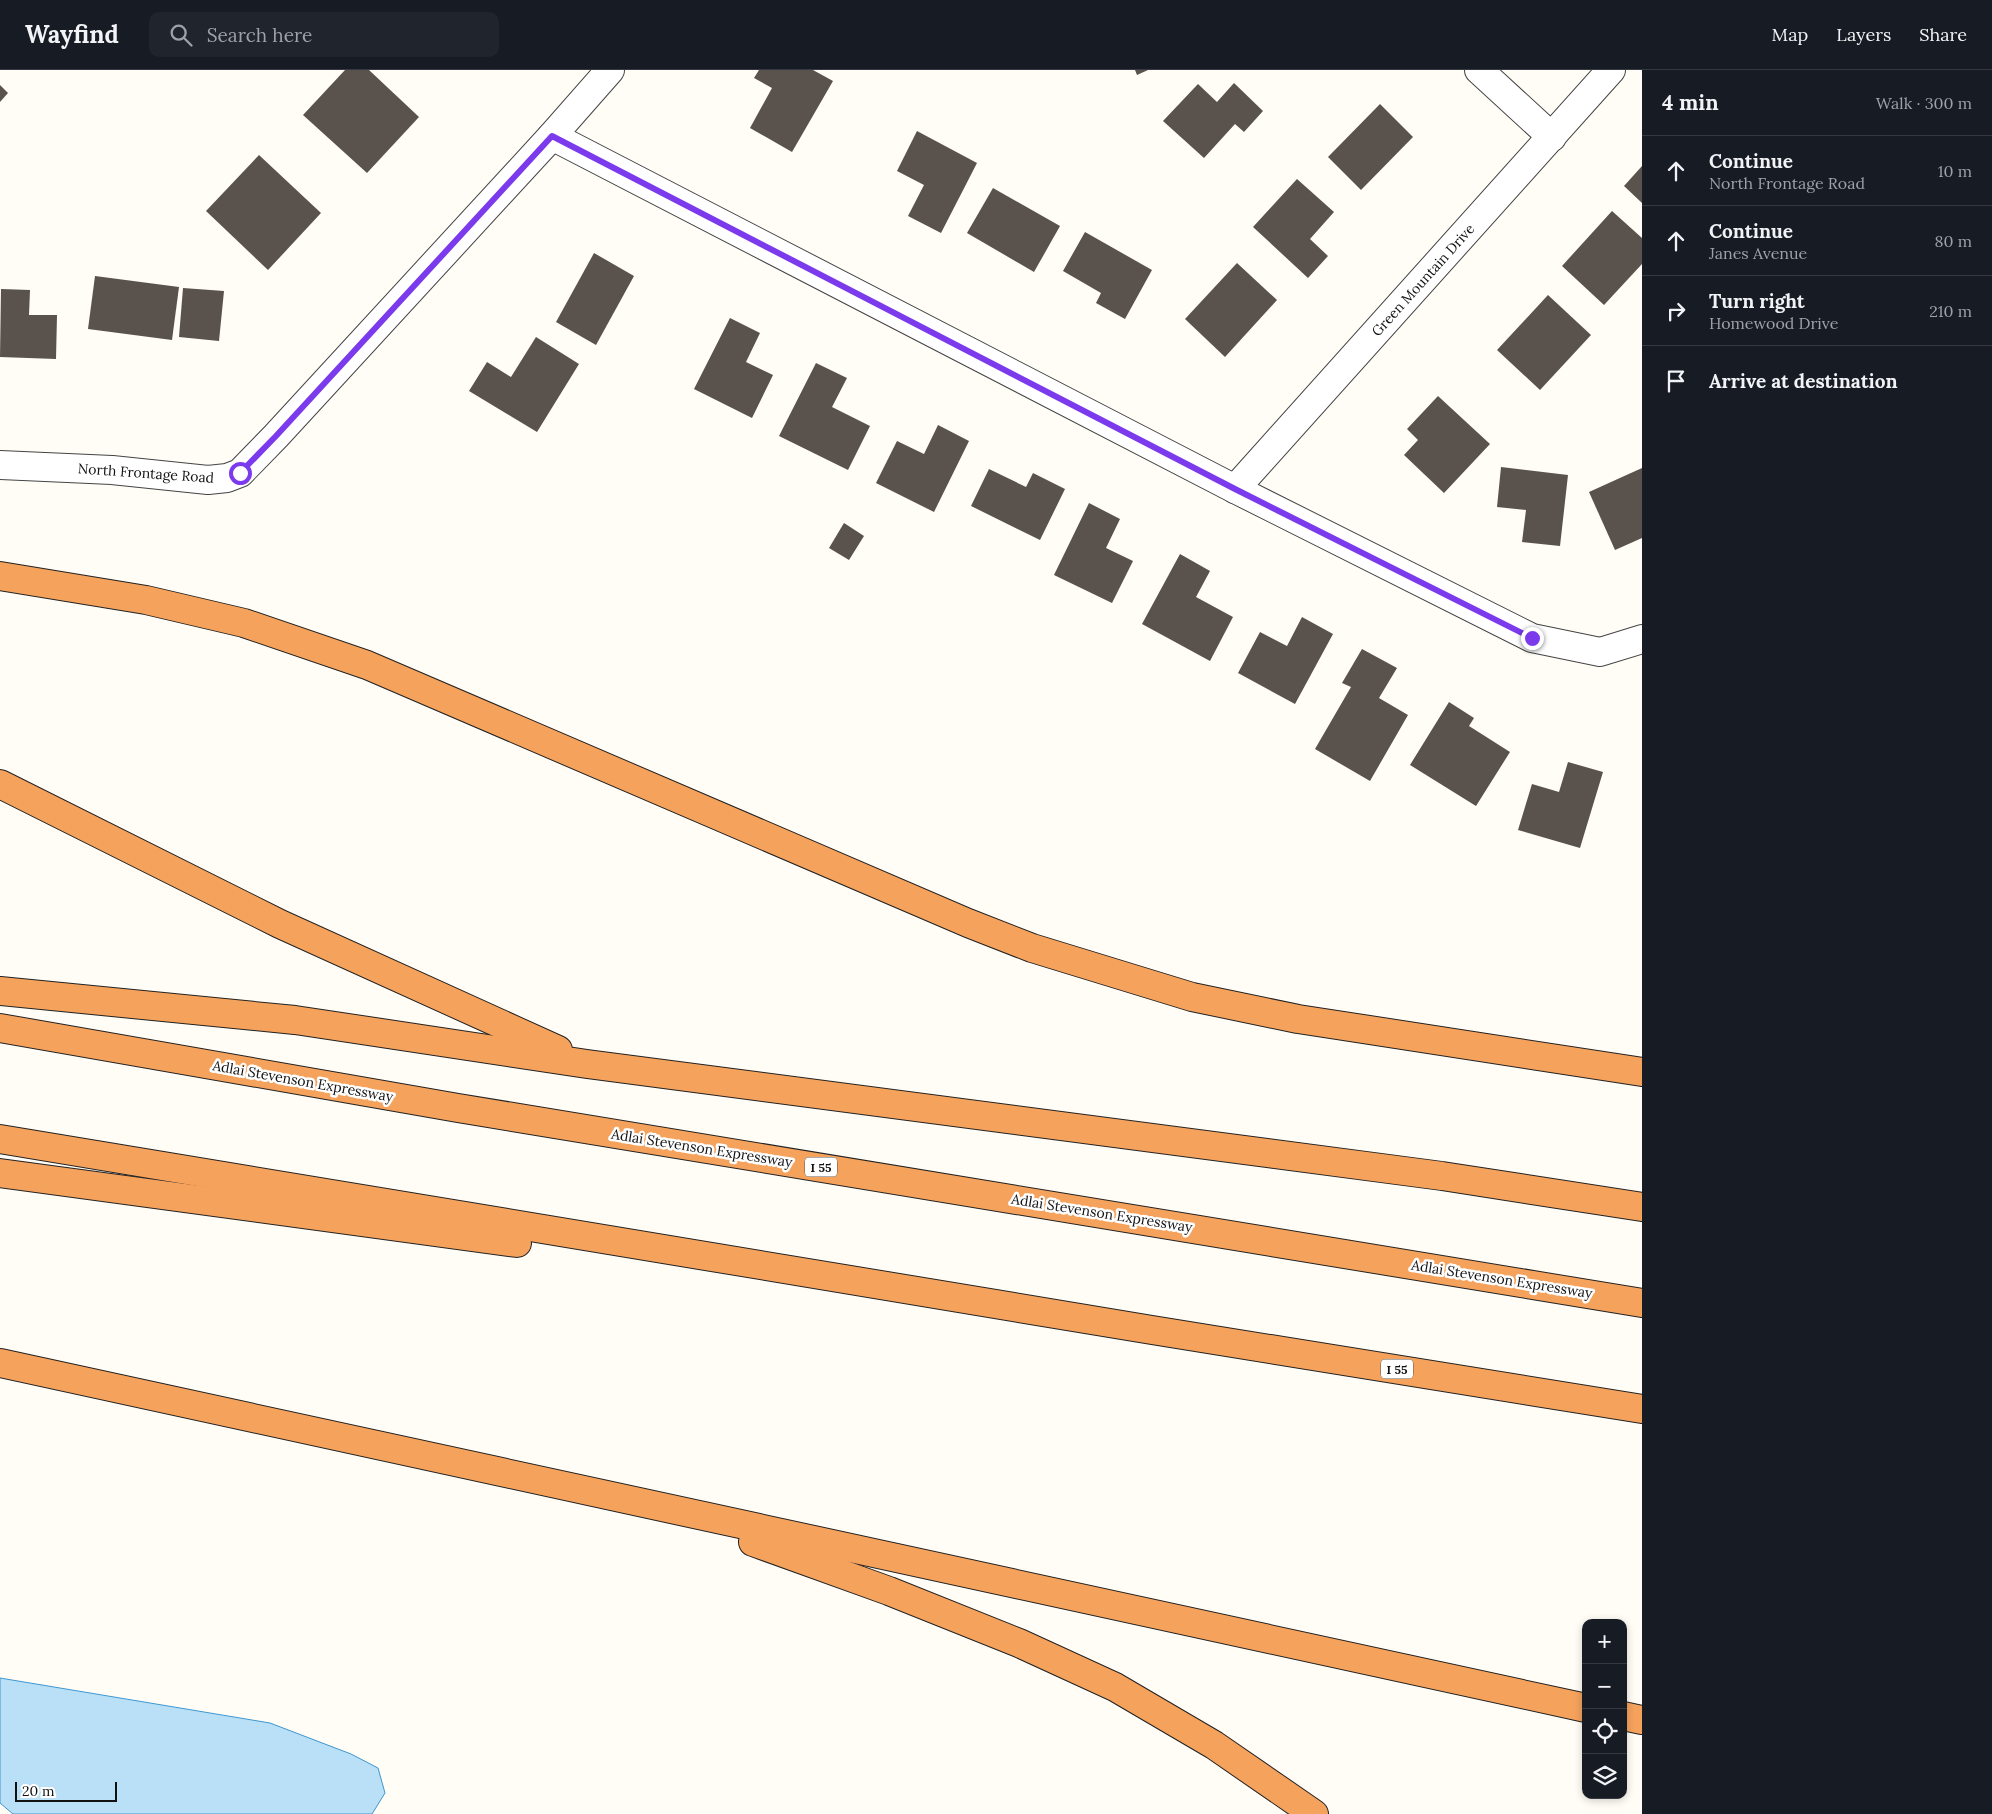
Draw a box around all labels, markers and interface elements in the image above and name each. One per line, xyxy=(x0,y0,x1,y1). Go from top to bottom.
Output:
search box xyxy=(149,12,499,57)
text: Wayfind xyxy=(25,19,119,50)
icon: search xyxy=(167,21,195,49)
text: Search here xyxy=(207,23,312,47)
text: Map xyxy=(1772,23,1808,46)
text: Layers xyxy=(1836,23,1891,46)
text: Share xyxy=(1919,23,1967,46)
text: 4 min xyxy=(1662,89,1719,116)
text: Walk · 300 m xyxy=(1876,93,1972,113)
text: Continue xyxy=(1709,149,1793,173)
icon: ahead xyxy=(1662,157,1690,185)
text: 10 m xyxy=(1938,161,1972,181)
text: North Frontage Road xyxy=(1709,173,1865,193)
text: Continue xyxy=(1709,219,1793,243)
street label: Green Mountain Drive xyxy=(1368,220,1479,340)
icon: ahead xyxy=(1662,227,1690,255)
text: 80 m xyxy=(1935,231,1972,251)
text: Janes Avenue xyxy=(1709,243,1807,263)
text: Turn right xyxy=(1709,289,1805,313)
icon: right xyxy=(1662,297,1690,325)
text: 210 m xyxy=(1929,301,1972,321)
text: Homewood Drive xyxy=(1709,313,1839,333)
icon: arrive xyxy=(1662,367,1690,395)
text: Arrive at destination xyxy=(1709,369,1898,393)
street label: North Frontage Road xyxy=(77,459,215,487)
route start xyxy=(229,462,252,485)
route end xyxy=(1521,627,1544,650)
street label: Adlai Stevenson Expressway xyxy=(210,1056,395,1106)
street label: Adlai Stevenson Expressway xyxy=(609,1125,794,1171)
road number: I 55 xyxy=(805,1158,837,1176)
street label: Adlai Stevenson Expressway xyxy=(1009,1190,1194,1236)
street label: Adlai Stevenson Expressway xyxy=(1409,1256,1594,1302)
road number: I 55 xyxy=(1381,1360,1413,1378)
map controls xyxy=(1582,1619,1627,1799)
button: + xyxy=(1582,1619,1627,1664)
button: − xyxy=(1582,1664,1627,1709)
button: locate xyxy=(1582,1709,1627,1754)
button: layers xyxy=(1582,1754,1627,1799)
scale bar xyxy=(15,1779,118,1802)
text: 20 m xyxy=(22,1782,54,1800)

